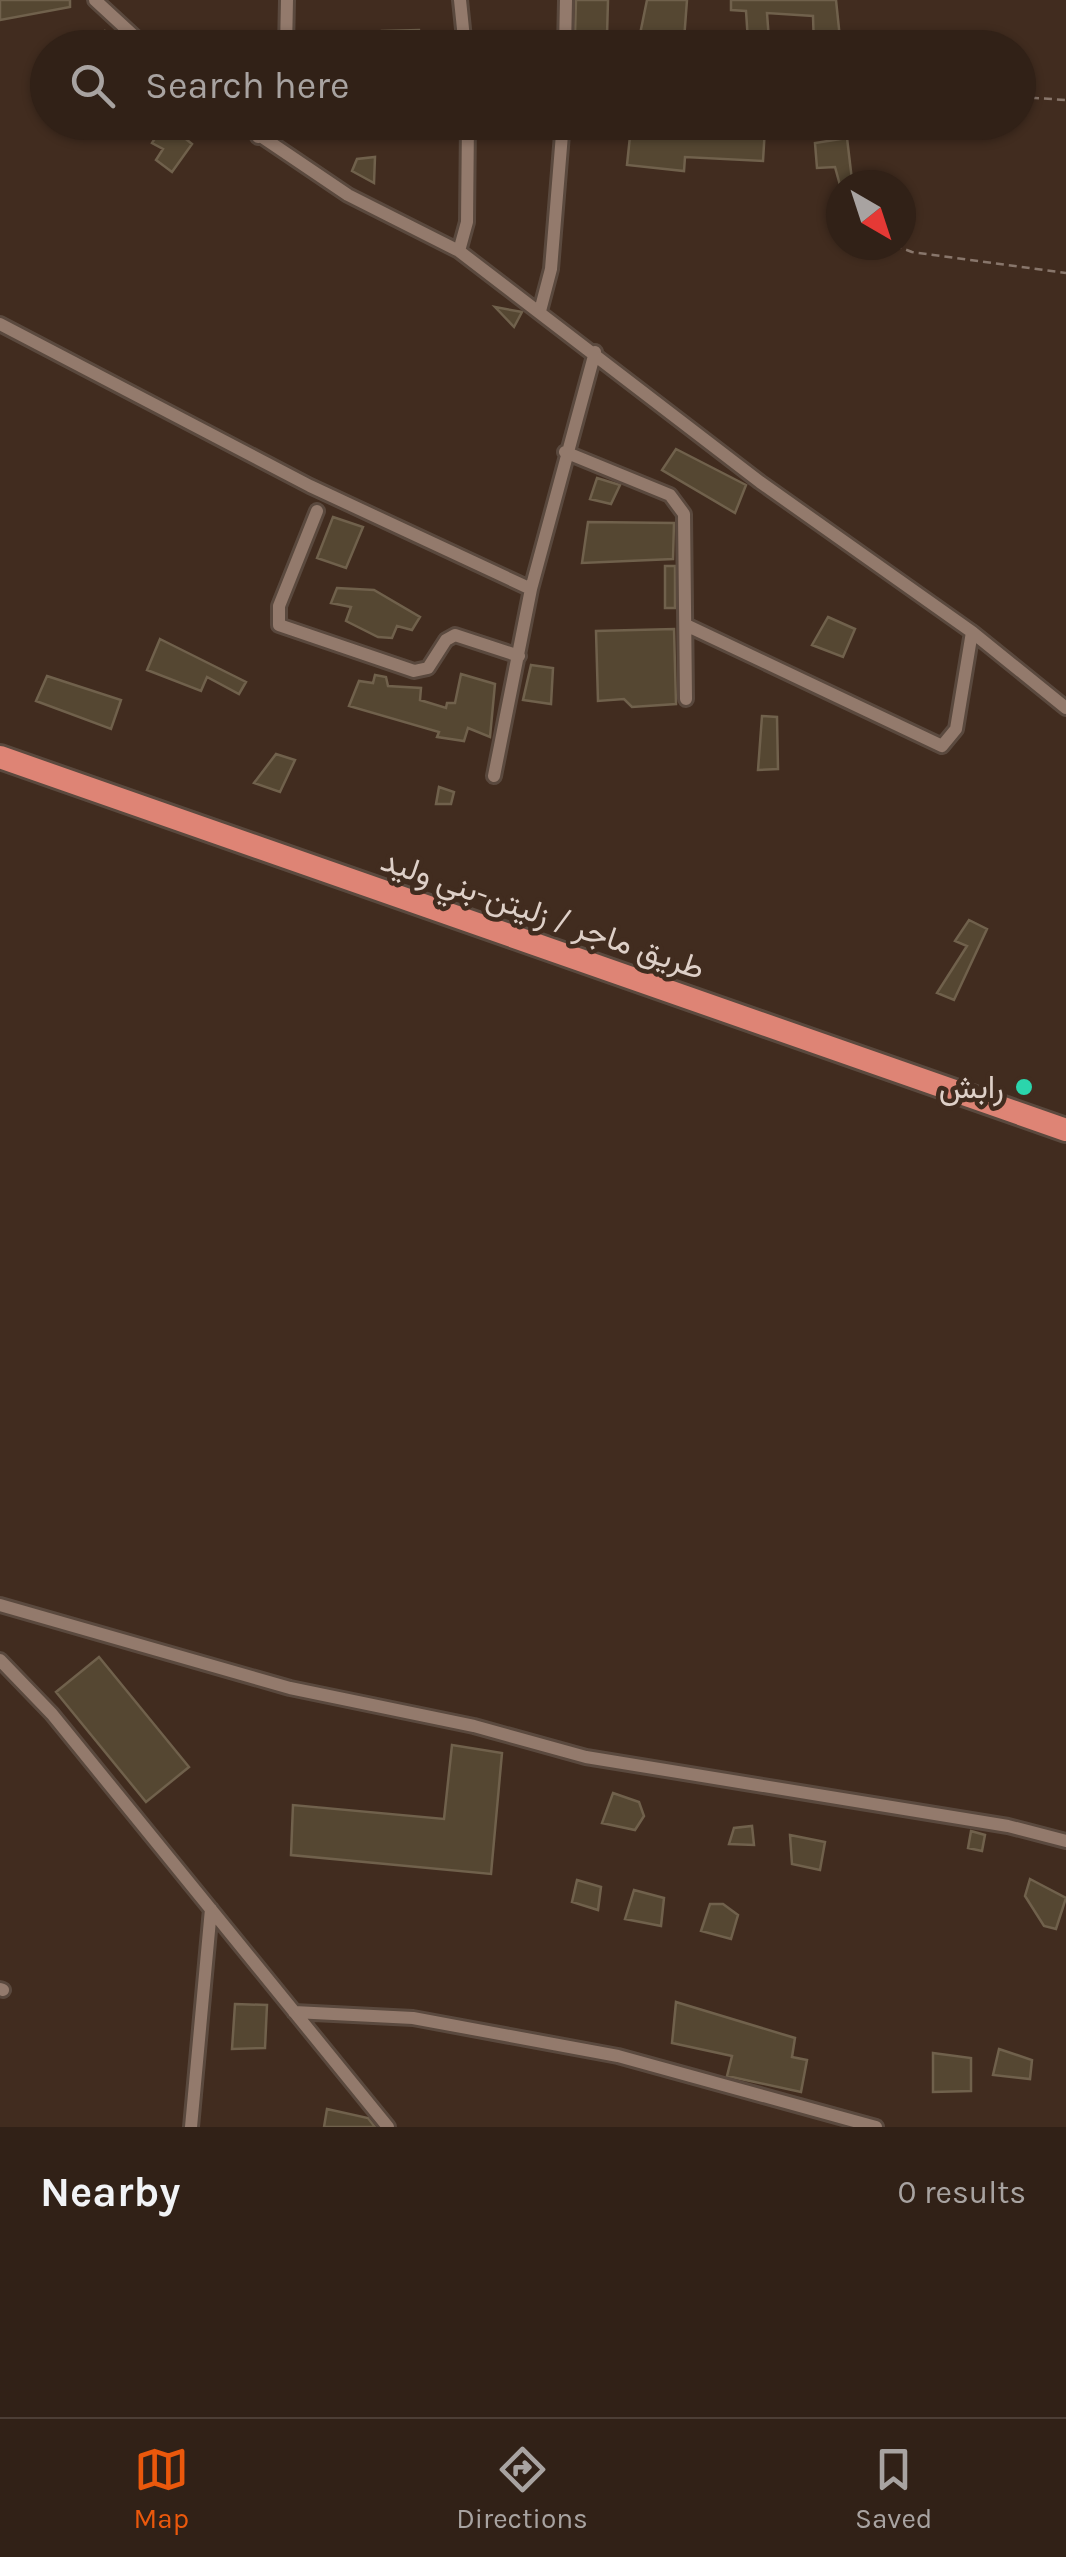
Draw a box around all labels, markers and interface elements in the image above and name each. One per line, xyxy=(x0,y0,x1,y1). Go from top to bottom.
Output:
search box xyxy=(30,30,1036,140)
icon: search xyxy=(65,58,120,113)
text: Search here xyxy=(145,63,349,108)
north arrow xyxy=(826,170,916,260)
street label: طريق ماجر / زليتن-بني وليد xyxy=(374,842,709,994)
place label: رابش xyxy=(939,1069,1004,1107)
marker: رابش xyxy=(1013,1076,1035,1098)
text: Nearby xyxy=(40,2167,180,2217)
text: 0 results xyxy=(897,2174,1026,2211)
tab: Map xyxy=(134,2442,189,2535)
tab: Directions xyxy=(456,2442,588,2535)
tab: Saved xyxy=(855,2442,932,2535)

